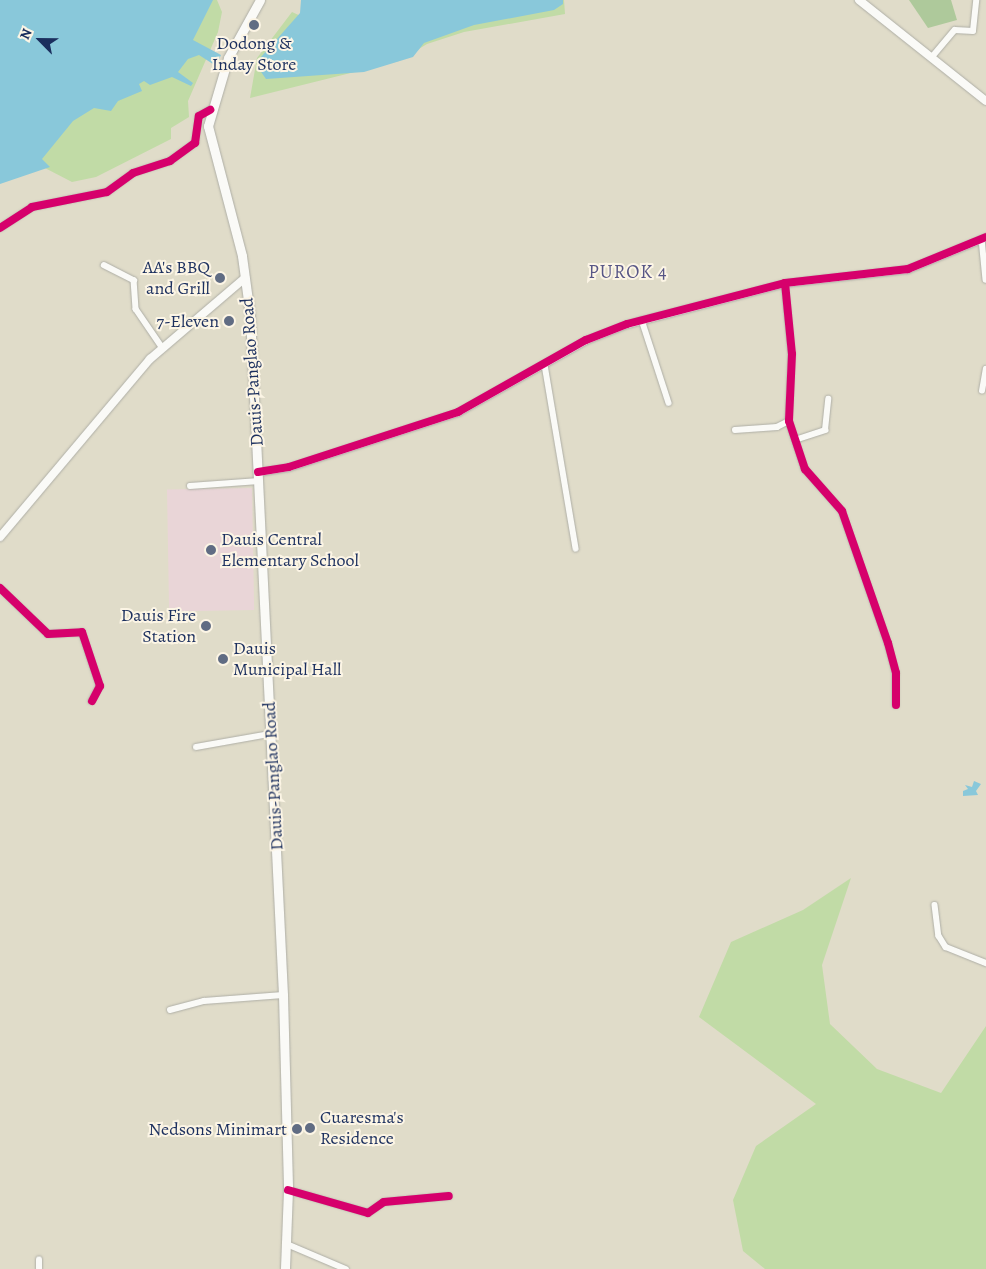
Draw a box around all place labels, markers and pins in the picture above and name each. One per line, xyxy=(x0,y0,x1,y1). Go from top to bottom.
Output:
marker: Dodong & Inday Store xyxy=(248,19,260,31)
place label: Dodong & Inday Store xyxy=(212,33,296,76)
place label: AA's BBQ and Grill xyxy=(143,257,210,300)
marker: AA's BBQ and Grill xyxy=(214,272,226,284)
place label: 7-Eleven xyxy=(156,310,219,332)
marker: 7-Eleven xyxy=(223,315,235,327)
place label: Dauis Central Elementary School xyxy=(221,529,359,572)
marker: Dauis Central Elementary School xyxy=(205,544,217,556)
place label: Dauis Fire Station xyxy=(121,605,196,648)
marker: Dauis Fire Station xyxy=(200,620,212,632)
place label: Dauis Municipal Hall xyxy=(233,638,342,681)
marker: Dauis Municipal Hall xyxy=(217,653,229,665)
place label: Cuaresma's Residence xyxy=(320,1107,404,1150)
place label: Nedsons Minimart xyxy=(149,1118,287,1140)
marker: Cuaresma's Residence xyxy=(304,1122,316,1134)
marker: Nedsons Minimart xyxy=(291,1123,303,1135)

